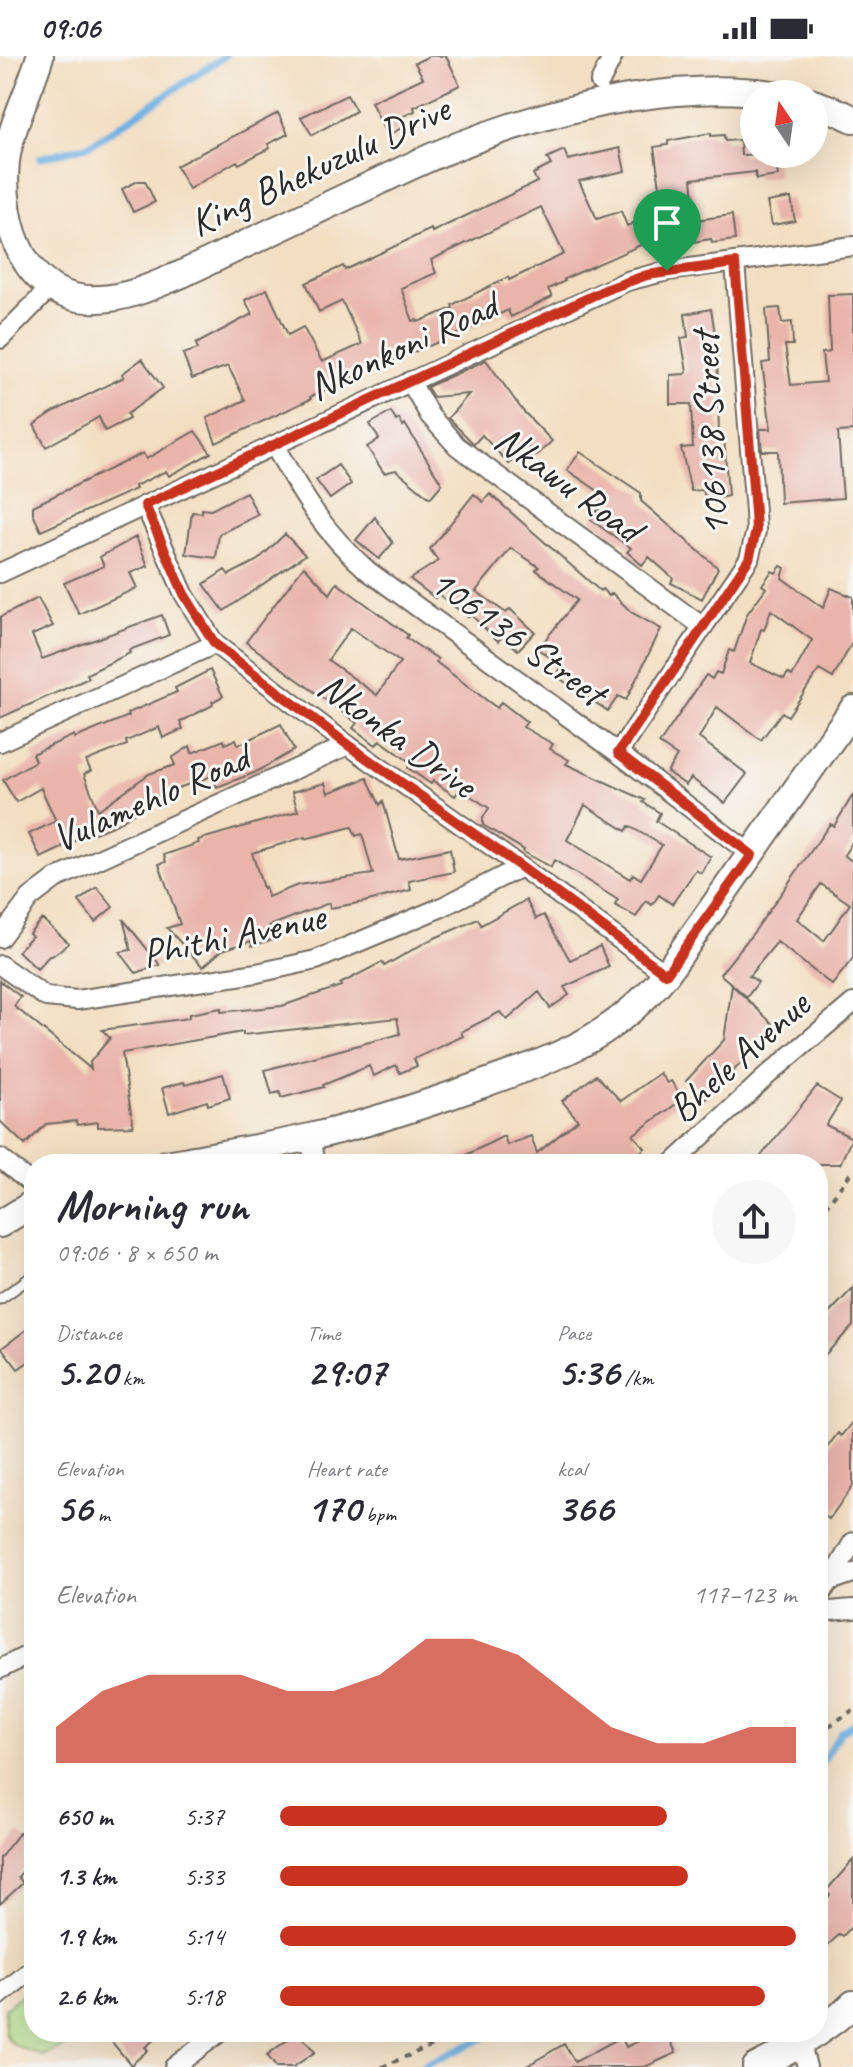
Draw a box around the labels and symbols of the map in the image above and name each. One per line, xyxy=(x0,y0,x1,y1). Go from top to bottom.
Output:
north arrow xyxy=(740,80,828,168)
street label: King Bhekuzulu Drive xyxy=(182,83,460,248)
pin xyxy=(633,189,701,271)
street label: Nkonkoni Road xyxy=(300,278,511,411)
street label: 106138 Street xyxy=(679,325,740,538)
street label: Nkawu Road xyxy=(485,414,656,557)
street label: 106136 Street xyxy=(420,556,620,721)
street label: Nkonka Drive xyxy=(308,661,489,811)
street label: Vulamehlo Road xyxy=(44,730,262,863)
street label: Phithi Avenue xyxy=(137,891,332,979)
street label: Bhele Avenue xyxy=(657,978,822,1133)

